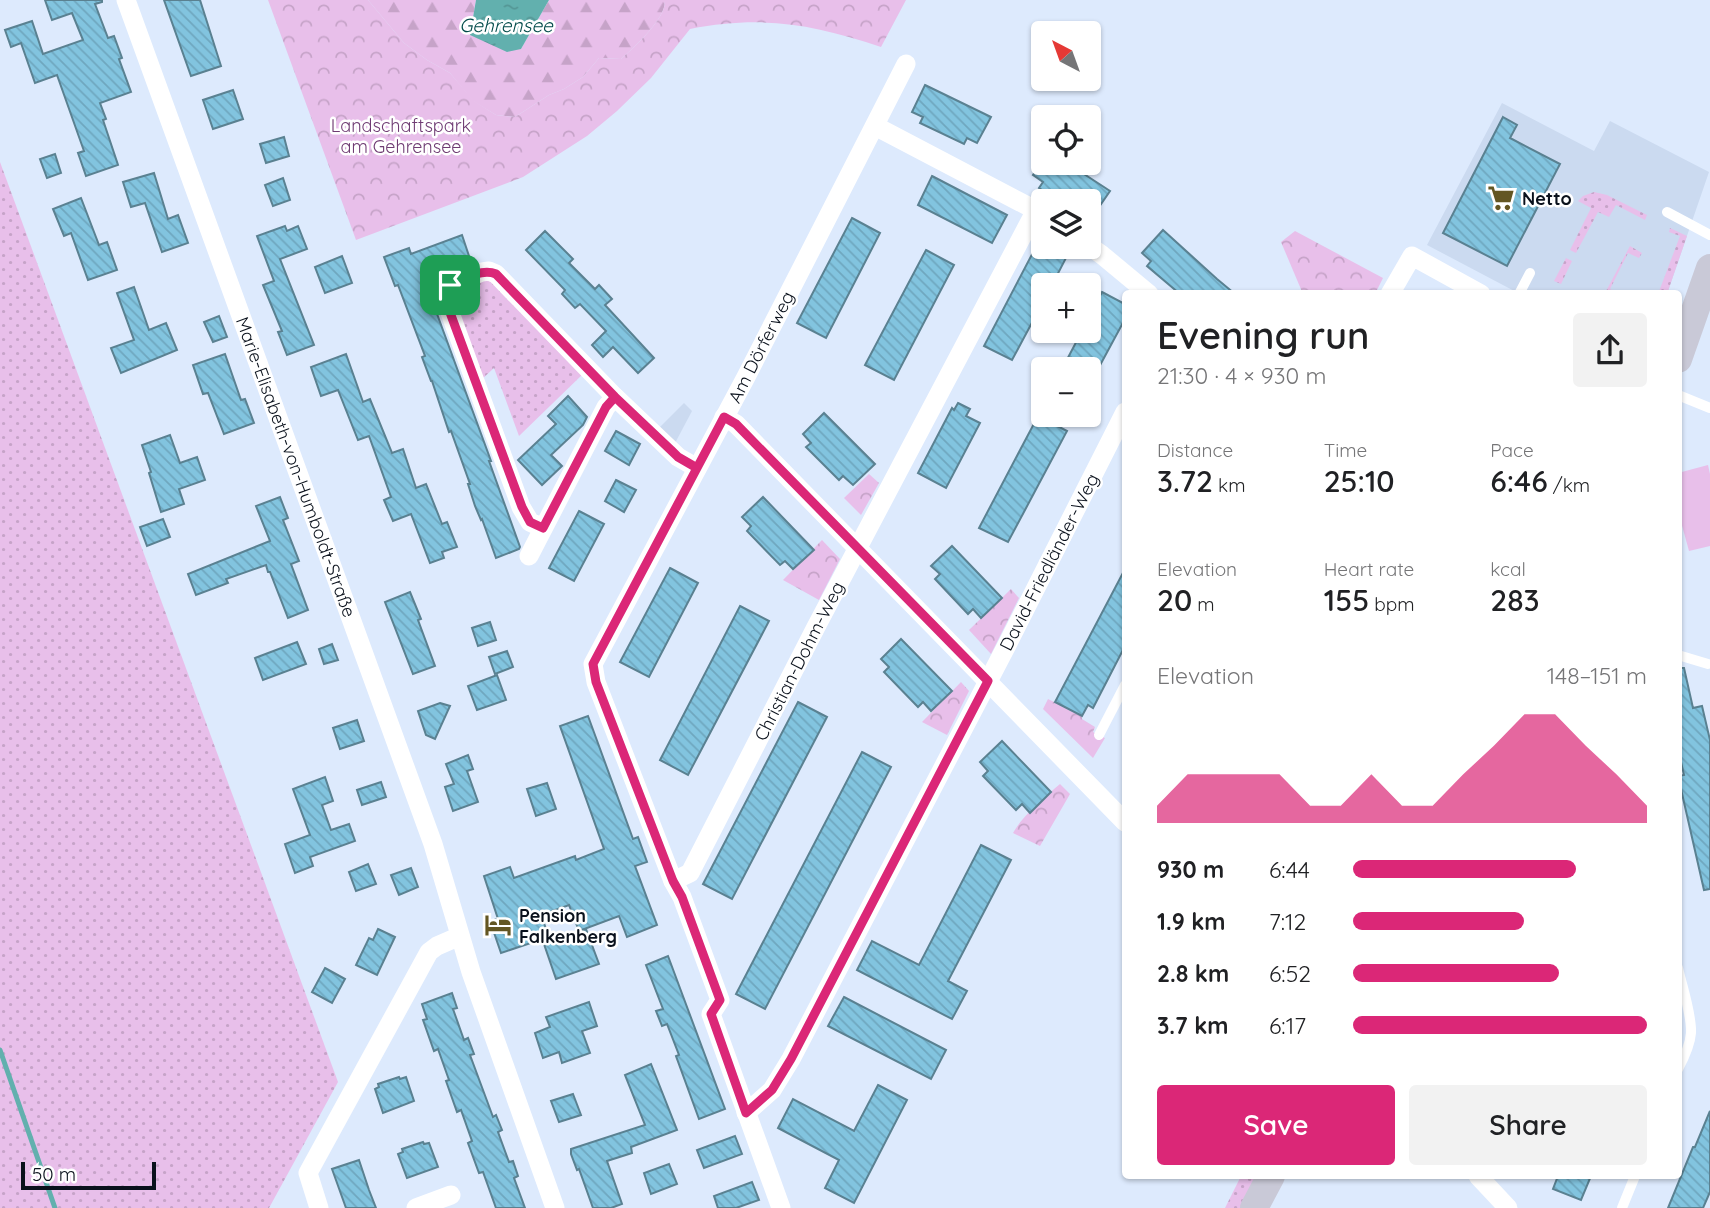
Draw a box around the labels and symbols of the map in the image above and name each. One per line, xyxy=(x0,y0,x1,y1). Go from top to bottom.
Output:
water label: Gehrensee xyxy=(459,13,554,37)
north arrow xyxy=(1031,21,1101,91)
park label: Landschaftspark am Gehrensee xyxy=(331,114,471,158)
supermarket icon: Netto xyxy=(1486,183,1516,213)
place label: Netto xyxy=(1522,187,1572,210)
pin xyxy=(420,255,480,315)
street label: Am Dörferweg xyxy=(723,287,799,407)
street label: Marie-Elisabeth-von-Humboldt-Straße xyxy=(231,314,361,620)
street label: David-Friedländer-Weg xyxy=(994,470,1104,654)
street label: Christian-Dohm-Weg xyxy=(749,578,849,744)
place label: Pension Falkenberg xyxy=(519,904,617,948)
hotel icon: Pension Falkenberg xyxy=(483,910,513,940)
scale bar xyxy=(21,1159,156,1191)

